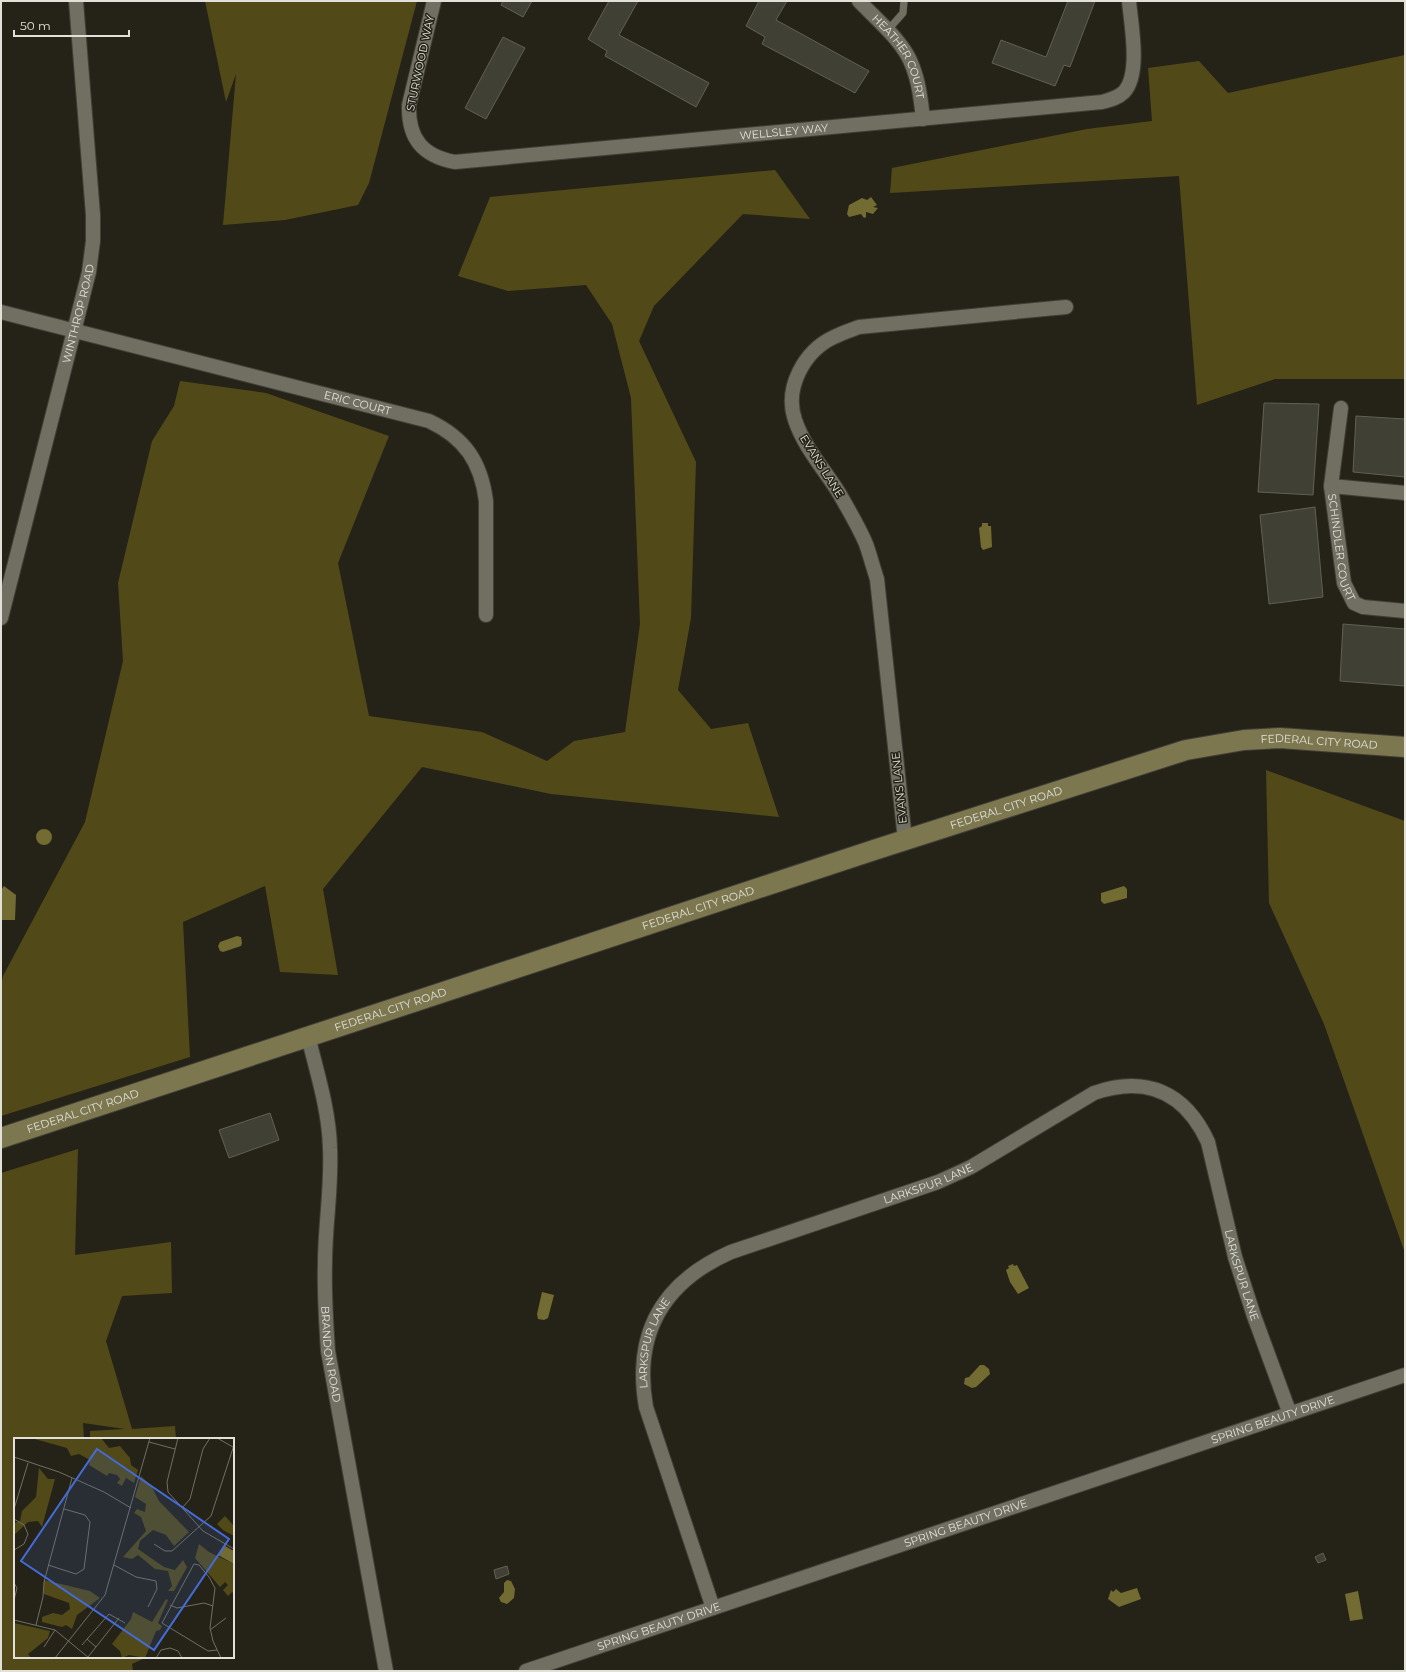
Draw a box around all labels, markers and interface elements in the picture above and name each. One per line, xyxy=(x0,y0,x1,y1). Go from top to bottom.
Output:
street label: HEATHER COURT xyxy=(869,11,928,100)
scale bar xyxy=(14,12,129,38)
street label: STURWOOD WAY xyxy=(403,14,437,112)
text: 50 m xyxy=(20,18,51,33)
street label: WELLSLEY WAY xyxy=(739,120,829,143)
street label: WINTHROP ROAD xyxy=(59,263,97,365)
street label: ERIC COURT xyxy=(323,388,393,418)
street label: EVANS LANE xyxy=(797,432,847,500)
street label: SCHINDLER COURT xyxy=(1325,493,1359,604)
street label: FEDERAL CITY ROAD xyxy=(1260,731,1378,752)
street label: EVANS LANE xyxy=(888,752,910,824)
street label: FEDERAL CITY ROAD xyxy=(948,783,1064,832)
street label: FEDERAL CITY ROAD xyxy=(640,883,756,933)
street label: FEDERAL CITY ROAD xyxy=(332,985,448,1035)
street label: FEDERAL CITY ROAD xyxy=(25,1086,141,1136)
street label: LARKSPUR LANE xyxy=(882,1160,975,1207)
street label: LARKSPUR LANE xyxy=(1222,1228,1262,1323)
street label: LARKSPUR LANE xyxy=(636,1295,673,1389)
street label: BRANDON ROAD xyxy=(318,1305,344,1403)
street label: SPRING BEAUTY DRIVE xyxy=(1209,1392,1336,1447)
inset map xyxy=(14,1438,234,1658)
street label: SPRING BEAUTY DRIVE xyxy=(902,1496,1029,1550)
street label: SPRING BEAUTY DRIVE xyxy=(595,1599,722,1654)

